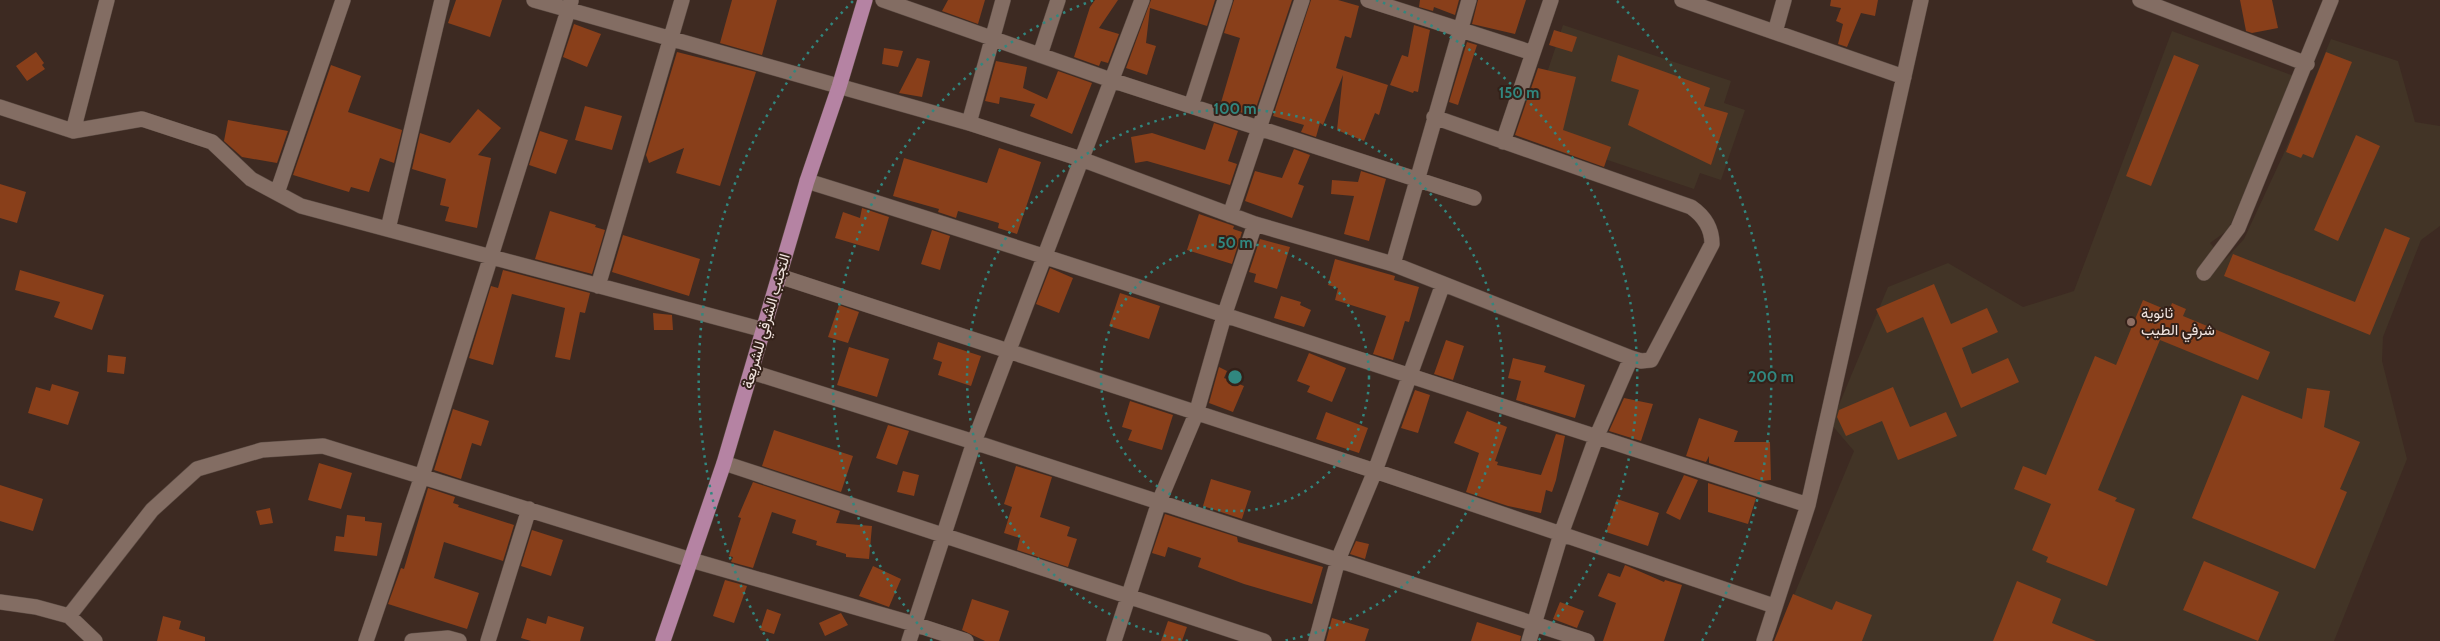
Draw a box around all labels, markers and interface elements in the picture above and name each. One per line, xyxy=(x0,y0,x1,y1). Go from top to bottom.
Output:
text: 150 m xyxy=(1499,84,1539,102)
text: 100 m xyxy=(1213,100,1257,118)
text: 50 m xyxy=(1217,234,1253,252)
street label: التجنب الشرقي للشريعة xyxy=(738,251,798,392)
place label: ثانوية شرفي الطيب xyxy=(2141,304,2215,343)
marker: ثانوية شرفي الطيب xyxy=(2125,316,2137,328)
centre of rings xyxy=(1226,368,1244,386)
text: 200 m xyxy=(1748,368,1794,386)

